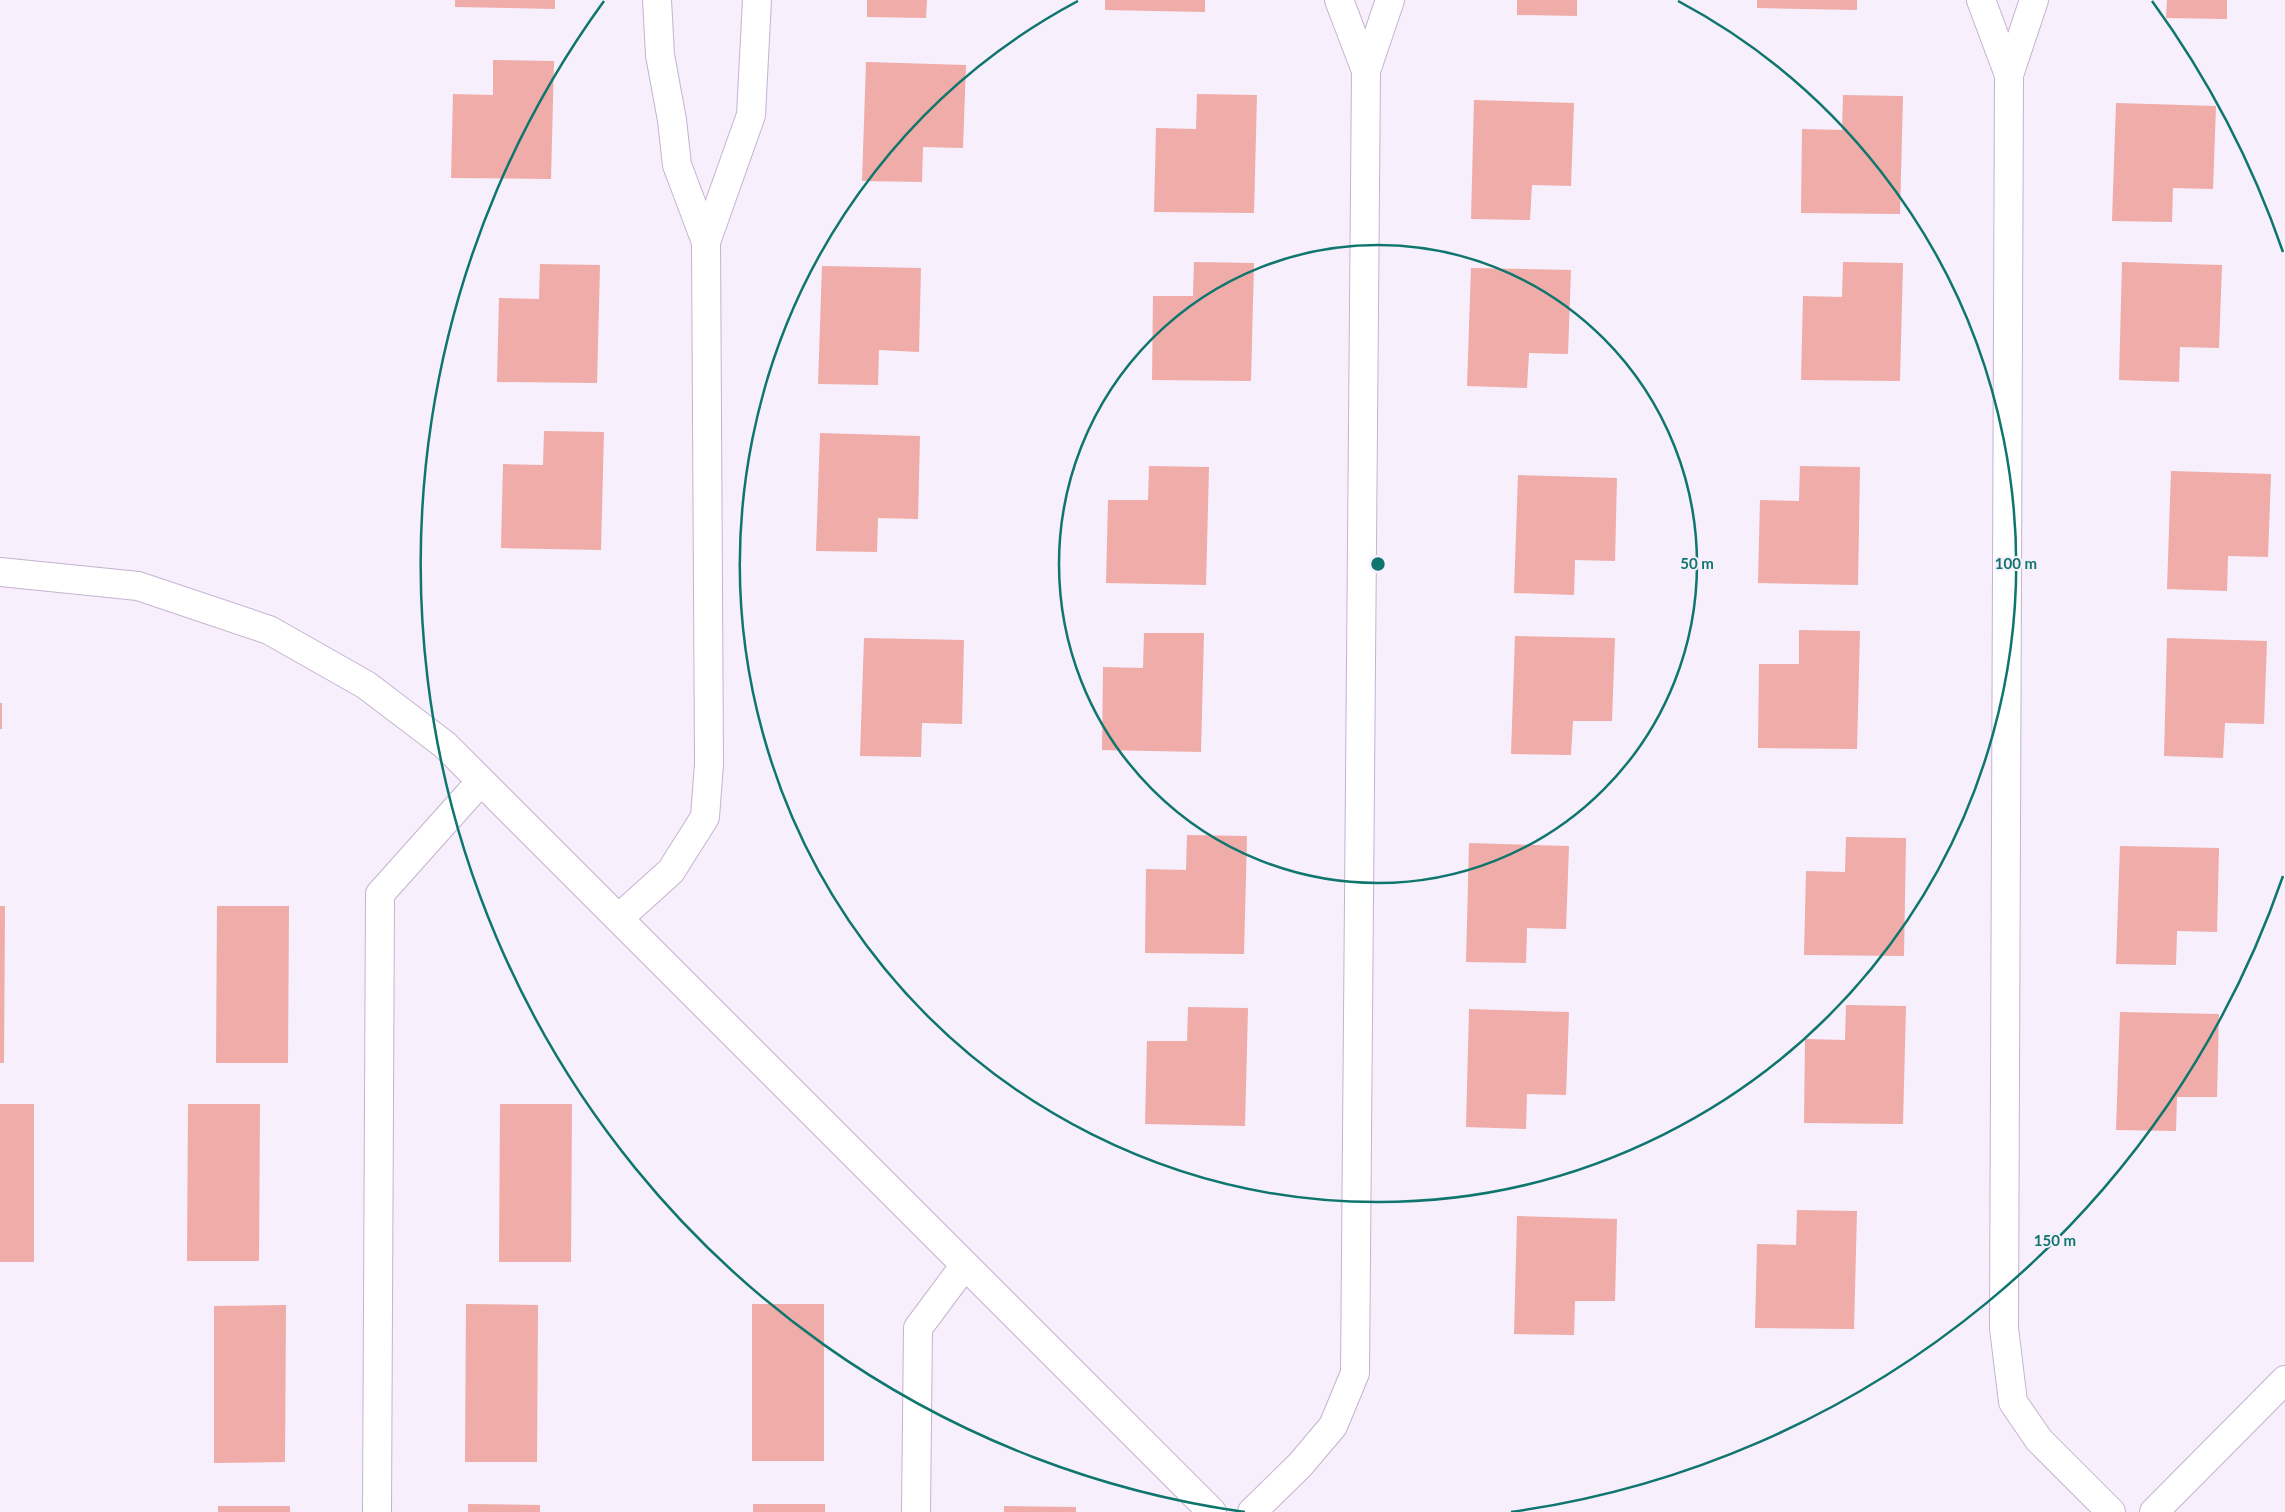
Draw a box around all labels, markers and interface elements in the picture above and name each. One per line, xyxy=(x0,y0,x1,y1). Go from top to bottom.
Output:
text: 50 m xyxy=(1680,554,1714,572)
text: 100 m xyxy=(1995,554,2037,572)
centre of rings xyxy=(1369,555,1387,573)
text: 150 m xyxy=(2034,1231,2076,1249)

